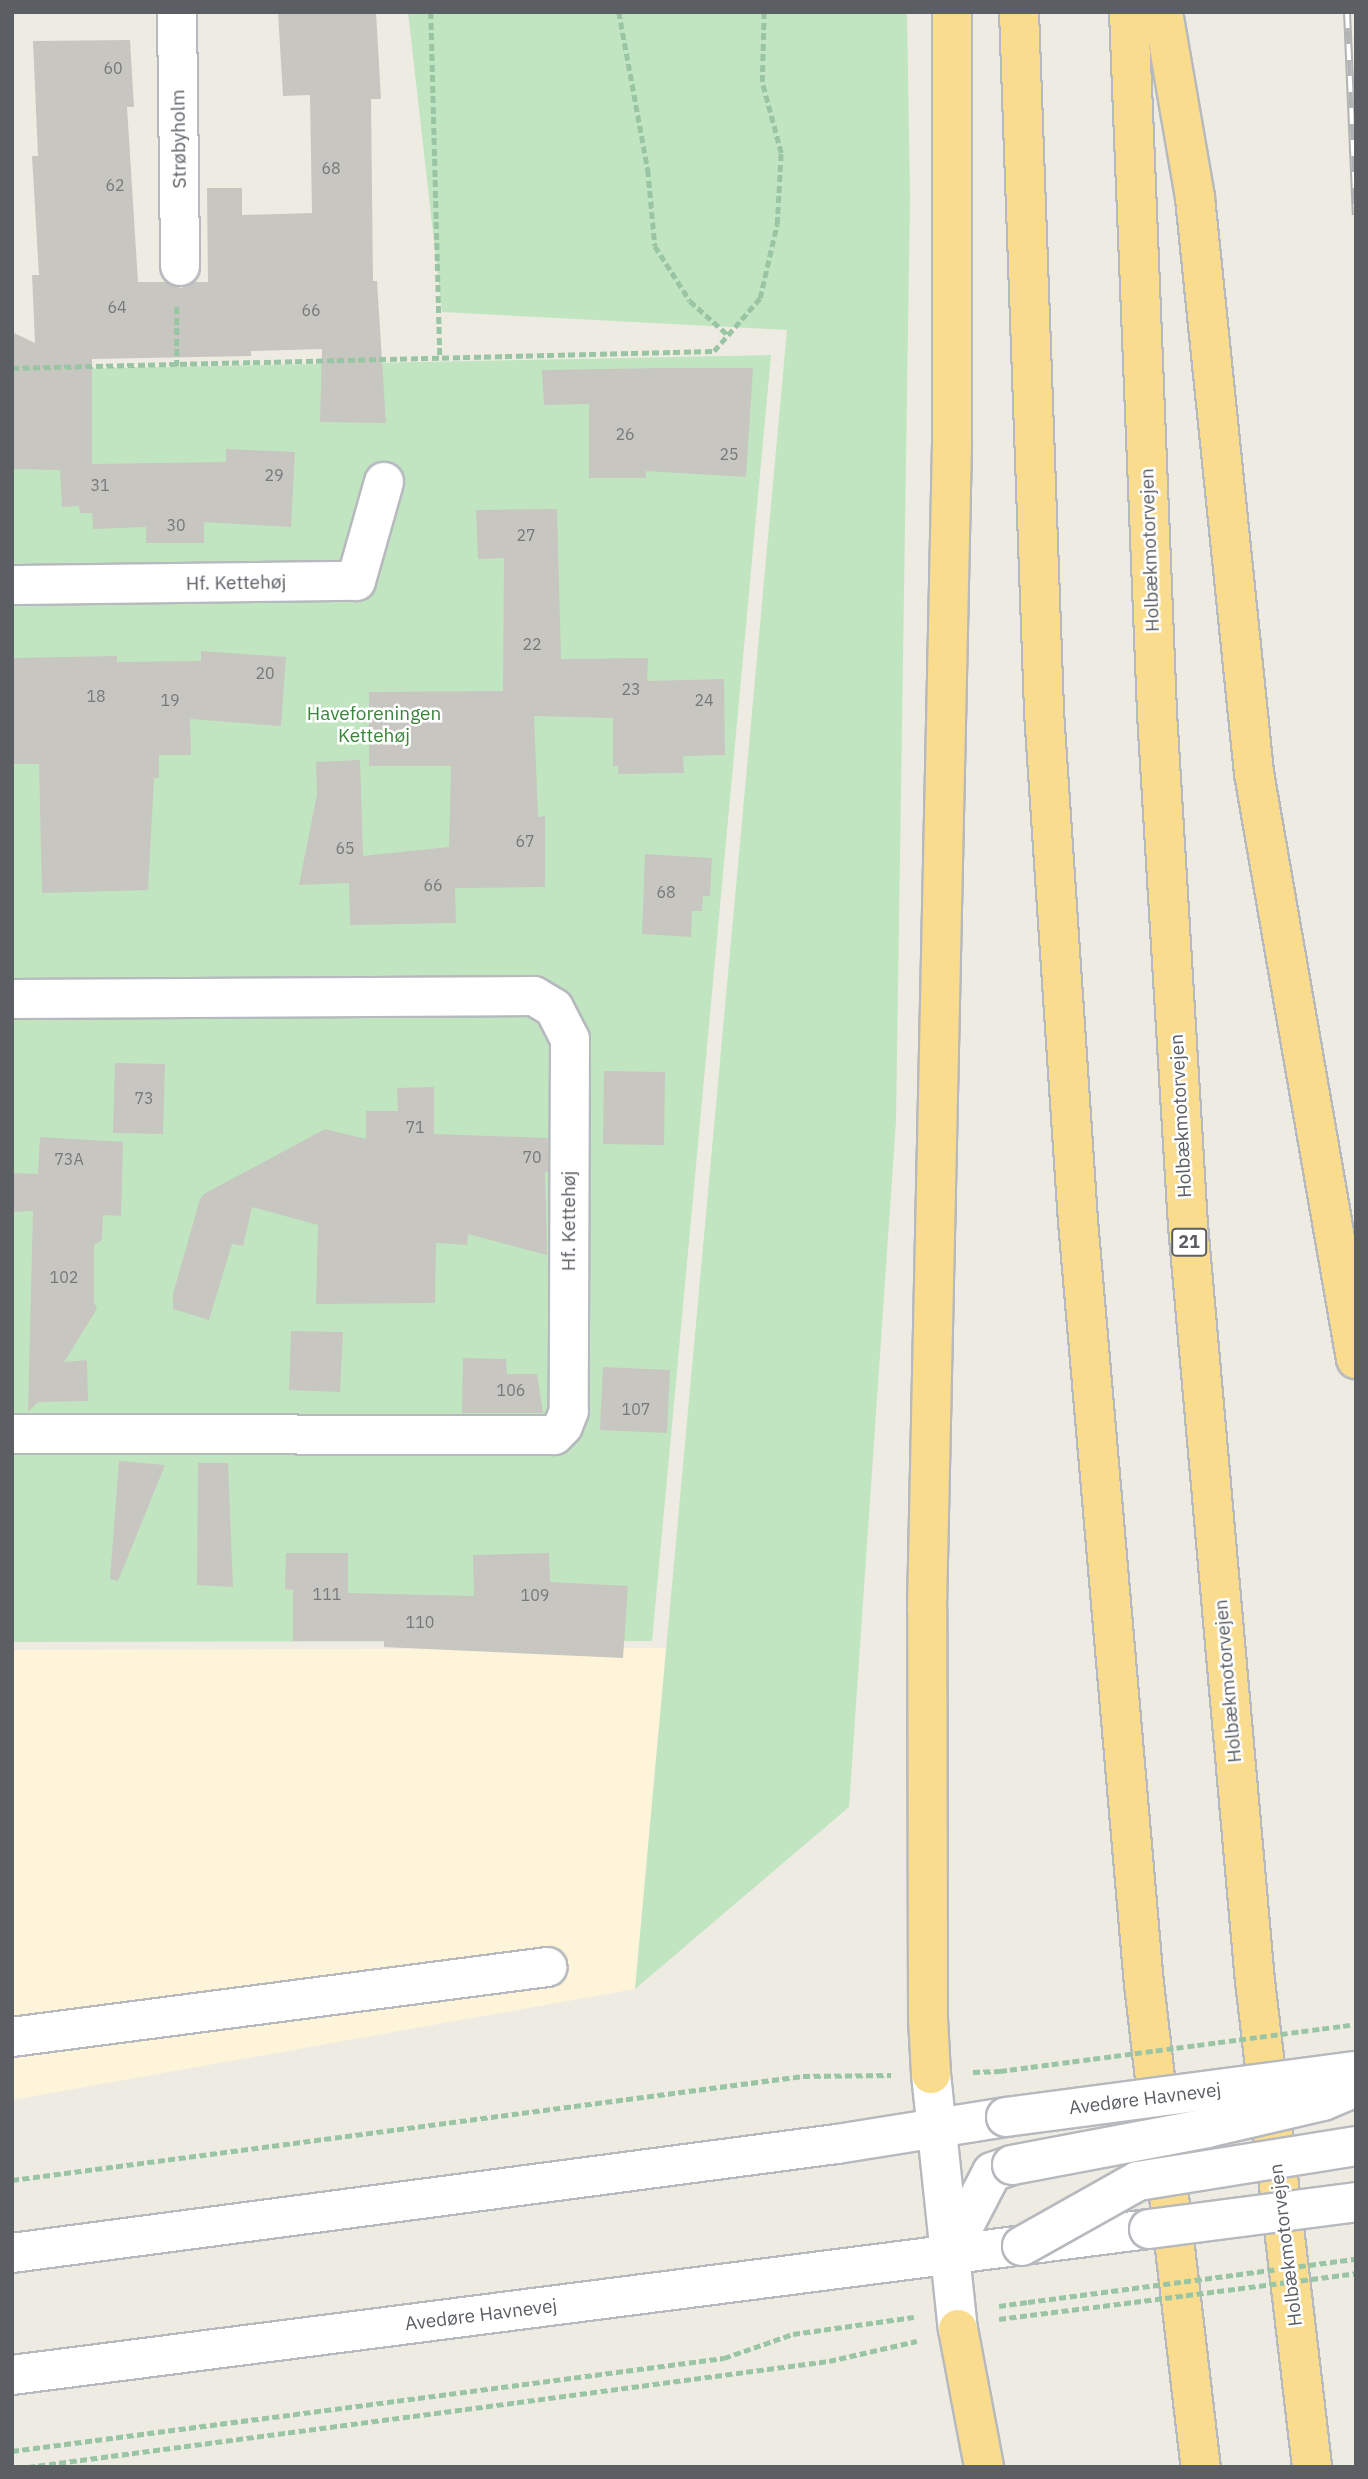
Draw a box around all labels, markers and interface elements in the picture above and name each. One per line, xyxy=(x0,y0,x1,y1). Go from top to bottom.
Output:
house number: 60 xyxy=(103,58,123,78)
street label: Strøbyholm xyxy=(167,89,191,189)
house number: 68 xyxy=(321,158,341,178)
house number: 62 xyxy=(105,175,125,195)
house number: 64 xyxy=(107,297,127,317)
house number: 66 xyxy=(301,300,321,320)
house number: 26 xyxy=(615,424,635,444)
house number: 25 xyxy=(719,444,739,464)
house number: 29 xyxy=(264,465,284,485)
street label: Holbækmotorvejen xyxy=(1136,468,1164,632)
house number: 31 xyxy=(90,475,110,495)
house number: 30 xyxy=(166,515,186,535)
house number: 27 xyxy=(516,525,536,545)
street label: Hf. Kettehøj xyxy=(186,571,286,595)
house number: 22 xyxy=(522,634,542,654)
house number: 20 xyxy=(255,663,275,683)
house number: 23 xyxy=(621,679,641,699)
house number: 18 xyxy=(86,686,106,706)
house number: 19 xyxy=(160,690,180,710)
house number: 24 xyxy=(694,690,714,710)
park label: Haveforeningen Kettehøj xyxy=(307,703,441,747)
house number: 67 xyxy=(515,831,535,851)
house number: 65 xyxy=(335,838,355,858)
house number: 66 xyxy=(423,875,443,895)
house number: 68 xyxy=(656,882,676,902)
street label: Holbækmotorvejen xyxy=(1165,1034,1197,1198)
house number: 73 xyxy=(134,1088,154,1108)
house number: 71 xyxy=(405,1117,425,1137)
house number: 70 xyxy=(522,1147,542,1167)
house number: 73A xyxy=(54,1149,84,1169)
street label: Hf. Kettehøj xyxy=(558,1171,580,1271)
road number: 21 xyxy=(1170,1227,1208,1256)
house number: 102 xyxy=(50,1267,78,1287)
house number: 106 xyxy=(497,1380,525,1400)
house number: 107 xyxy=(622,1399,650,1419)
house number: 111 xyxy=(313,1584,341,1604)
house number: 109 xyxy=(521,1585,549,1605)
street label: Holbækmotorvejen xyxy=(1210,1598,1246,1764)
house number: 110 xyxy=(406,1612,434,1632)
street label: Avedøre Havnevej xyxy=(1068,2078,1222,2120)
street label: Holbækmotorvejen xyxy=(1265,2162,1307,2328)
street label: Avedøre Havnevej xyxy=(404,2294,558,2336)

